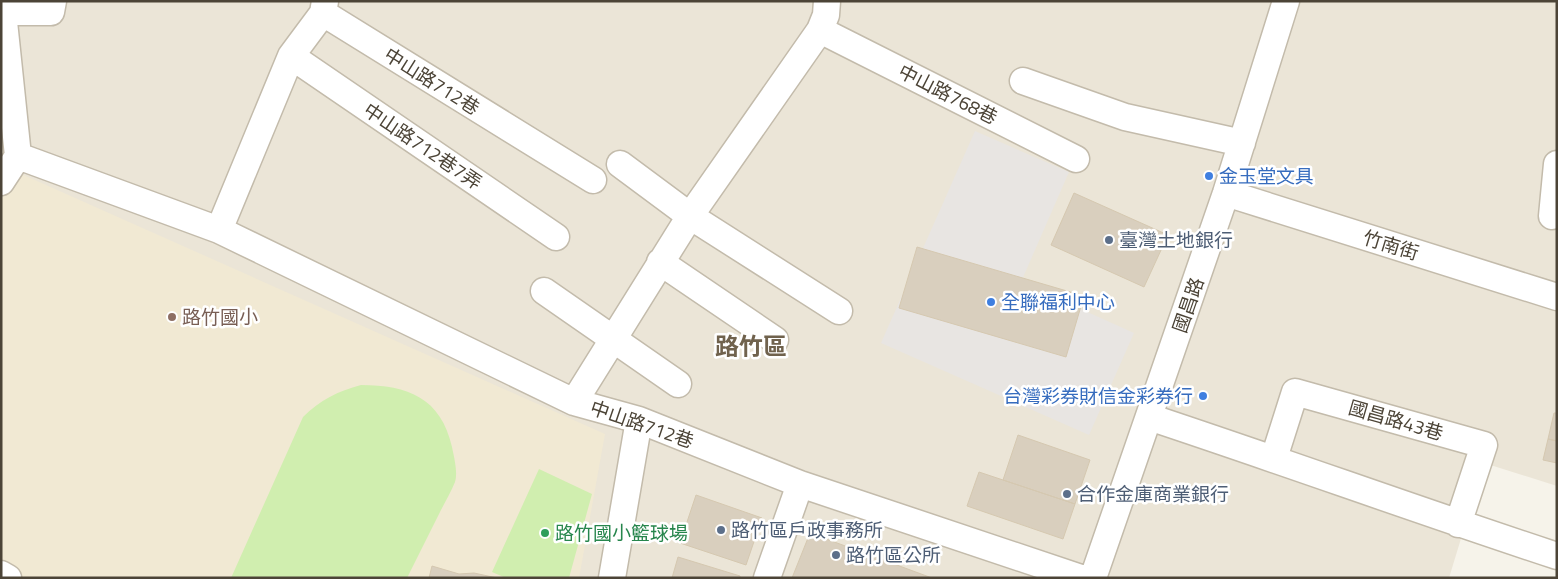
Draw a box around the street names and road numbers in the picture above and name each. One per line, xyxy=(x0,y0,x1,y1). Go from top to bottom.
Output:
street label: 中山路712巷 xyxy=(379,40,486,121)
street label: 中山路768巷 xyxy=(894,56,1003,131)
street label: 中山路712巷7弄 xyxy=(358,95,488,196)
street label: 竹南街 xyxy=(1360,222,1423,267)
street label: 國昌路 xyxy=(1165,273,1211,337)
street label: 中山路712巷 xyxy=(586,392,698,455)
street label: 國昌路43巷 xyxy=(1345,392,1447,447)

